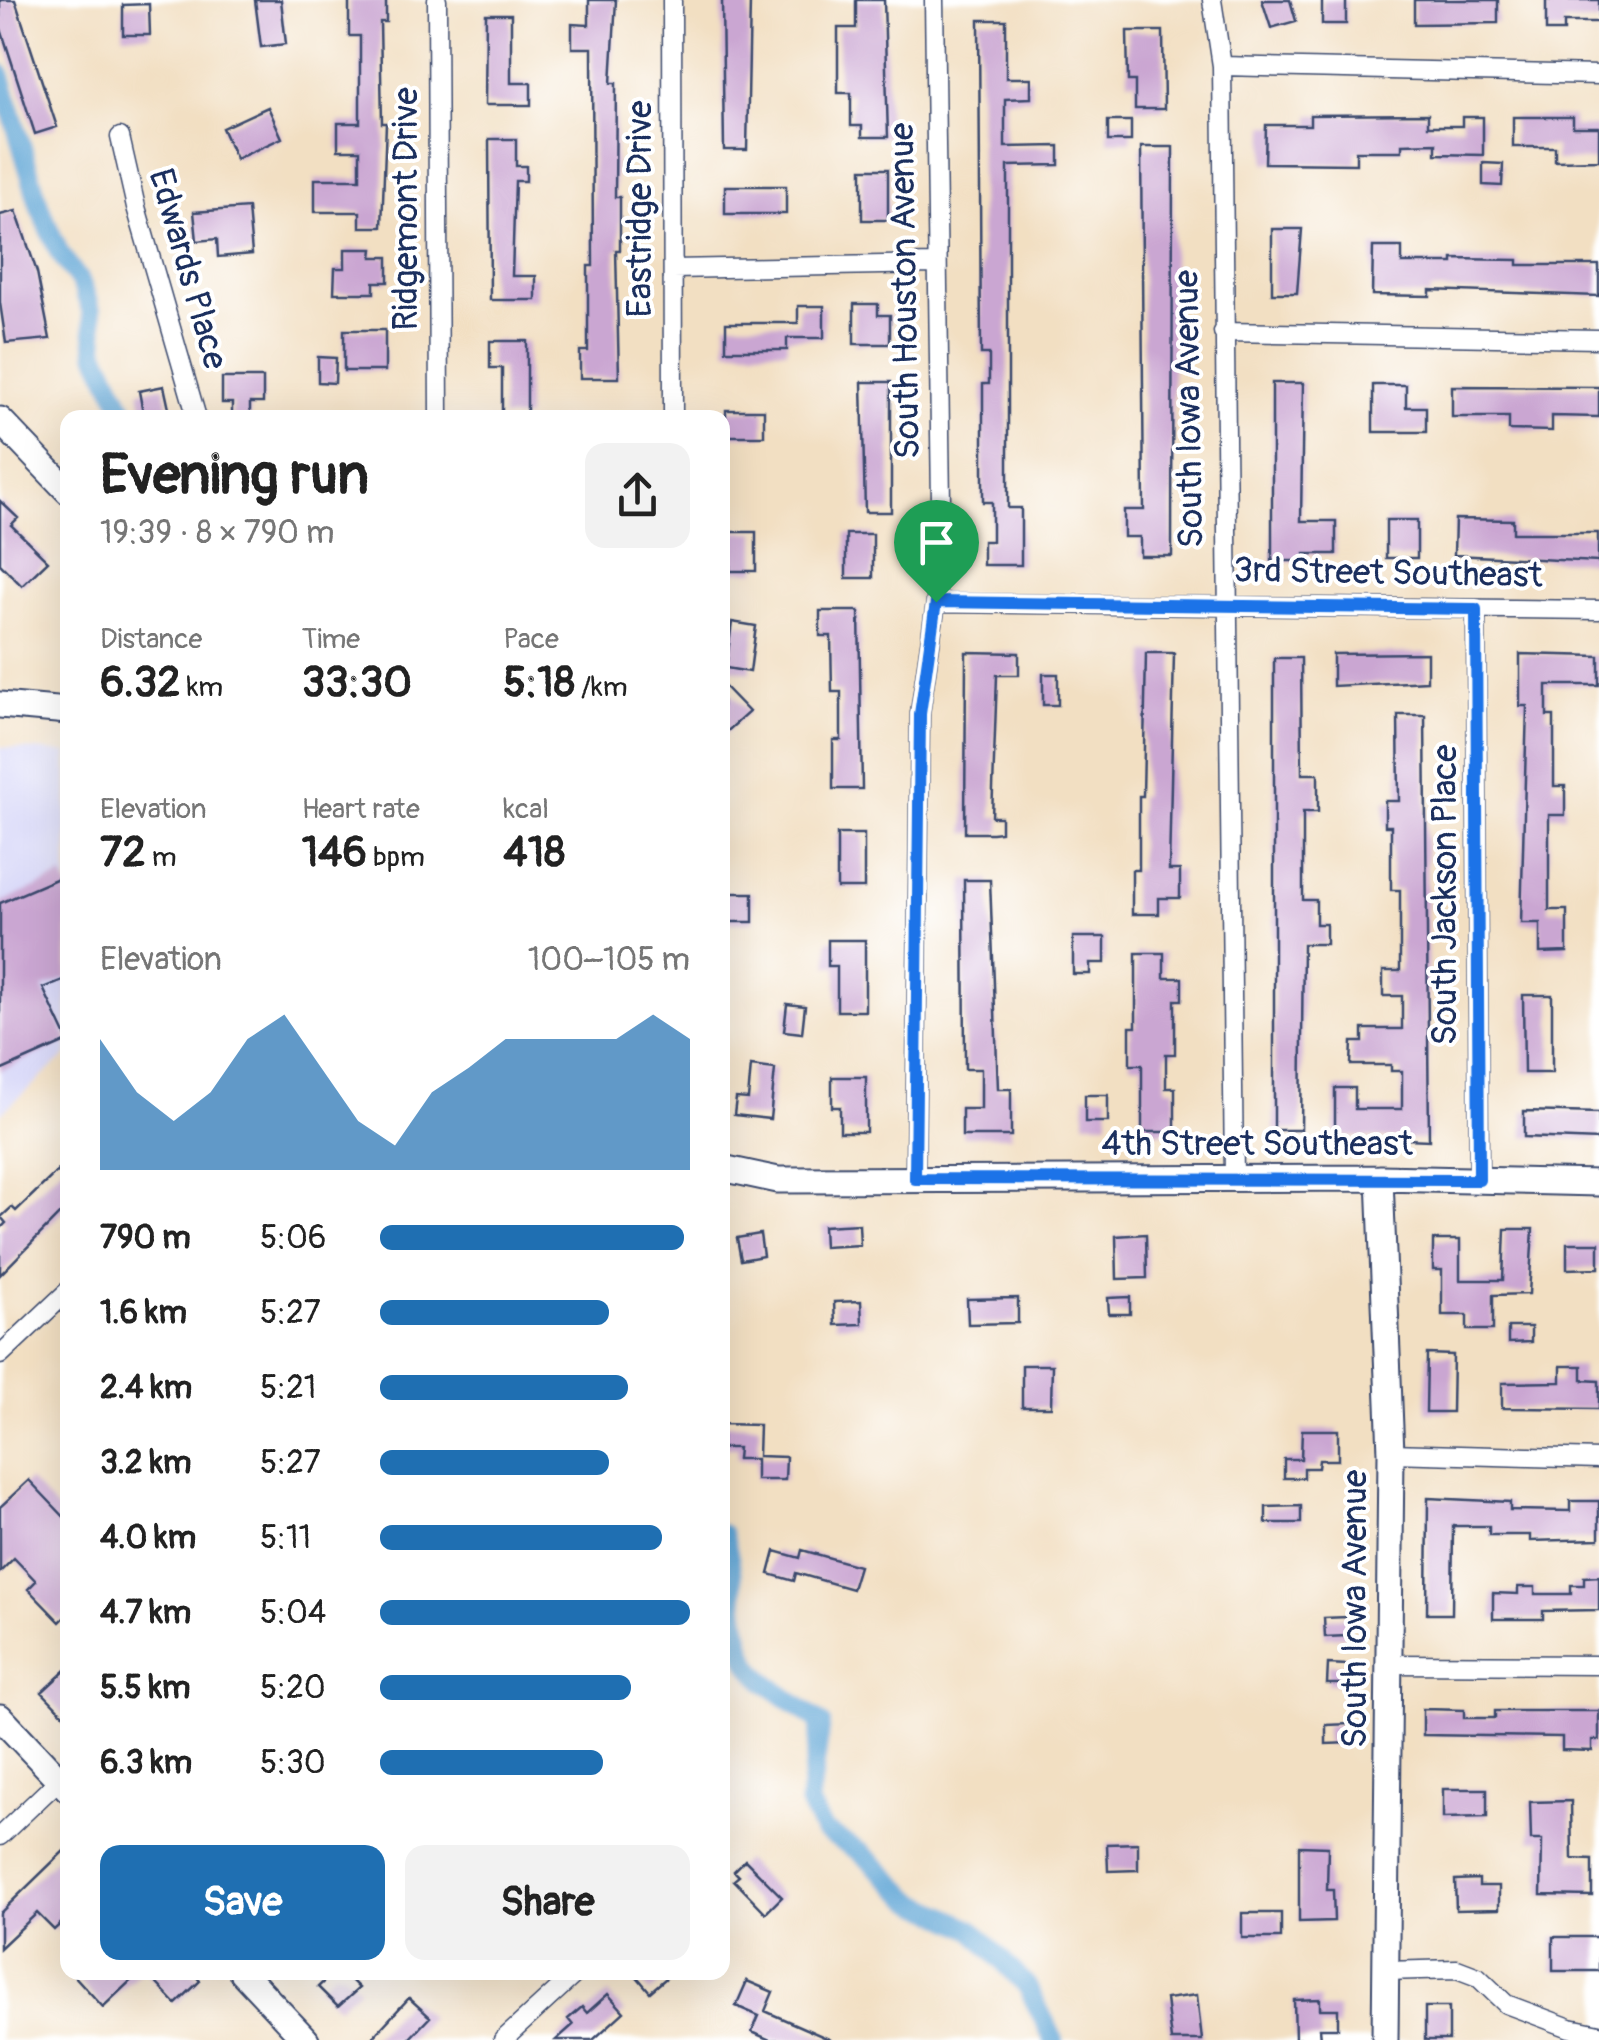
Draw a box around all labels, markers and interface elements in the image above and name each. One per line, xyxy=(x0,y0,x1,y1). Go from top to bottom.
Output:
street label: Ridgemont Drive xyxy=(384,87,428,331)
street label: Eastridge Drive xyxy=(618,100,662,318)
street label: South Houston Avenue xyxy=(880,122,930,460)
street label: Edwards Place xyxy=(138,164,238,374)
street label: South Iowa Avenue xyxy=(1165,269,1213,549)
text: Evening run xyxy=(100,441,369,510)
button: share xyxy=(585,443,690,548)
pin xyxy=(894,500,979,603)
text: 19:39 · 8 × 790 m xyxy=(100,513,334,553)
icon: arrive xyxy=(909,515,964,570)
street label: 3rd Street Southeast xyxy=(1233,548,1544,598)
text: Distance xyxy=(100,622,202,657)
text: Time xyxy=(302,622,360,657)
text: Pace xyxy=(503,622,559,657)
text: 6.32 xyxy=(100,657,181,709)
text: 33:30 xyxy=(302,657,412,709)
text: 5:18 xyxy=(503,657,575,709)
text: km xyxy=(181,670,223,705)
text: /km xyxy=(575,670,628,705)
street label: South Jackson Place xyxy=(1423,745,1467,1045)
text: Elevation xyxy=(100,792,207,827)
text: Heart rate xyxy=(302,792,420,827)
text: kcal xyxy=(503,792,549,827)
text: 72 xyxy=(100,827,146,879)
text: 146 xyxy=(302,827,367,879)
text: 418 xyxy=(503,827,565,879)
text: m xyxy=(146,840,177,875)
text: bpm xyxy=(367,840,425,875)
text: Elevation xyxy=(100,940,222,980)
text: 100–105 m xyxy=(528,940,690,980)
street label: 4th Street Southeast xyxy=(1101,1122,1414,1166)
text: 790 m xyxy=(100,1218,191,1258)
text: 5:06 xyxy=(260,1218,326,1258)
text: 1.6 km xyxy=(100,1293,187,1333)
text: 5:27 xyxy=(260,1293,321,1333)
text: 2.4 km xyxy=(100,1368,192,1408)
text: 5:21 xyxy=(260,1368,316,1408)
text: 3.2 km xyxy=(100,1443,191,1483)
text: 5:27 xyxy=(260,1443,321,1483)
street label: South Iowa Avenue xyxy=(1333,1470,1377,1748)
text: 4.0 km xyxy=(100,1518,196,1558)
text: 5:11 xyxy=(260,1518,311,1558)
text: 4.7 km xyxy=(100,1593,191,1633)
text: 5:04 xyxy=(260,1593,326,1633)
text: 5.5 km xyxy=(100,1668,190,1708)
text: 5:20 xyxy=(260,1668,326,1708)
text: 6.3 km xyxy=(100,1743,192,1783)
text: 5:30 xyxy=(260,1743,326,1783)
button: Save xyxy=(100,1845,385,1960)
button: Share xyxy=(405,1845,690,1960)

